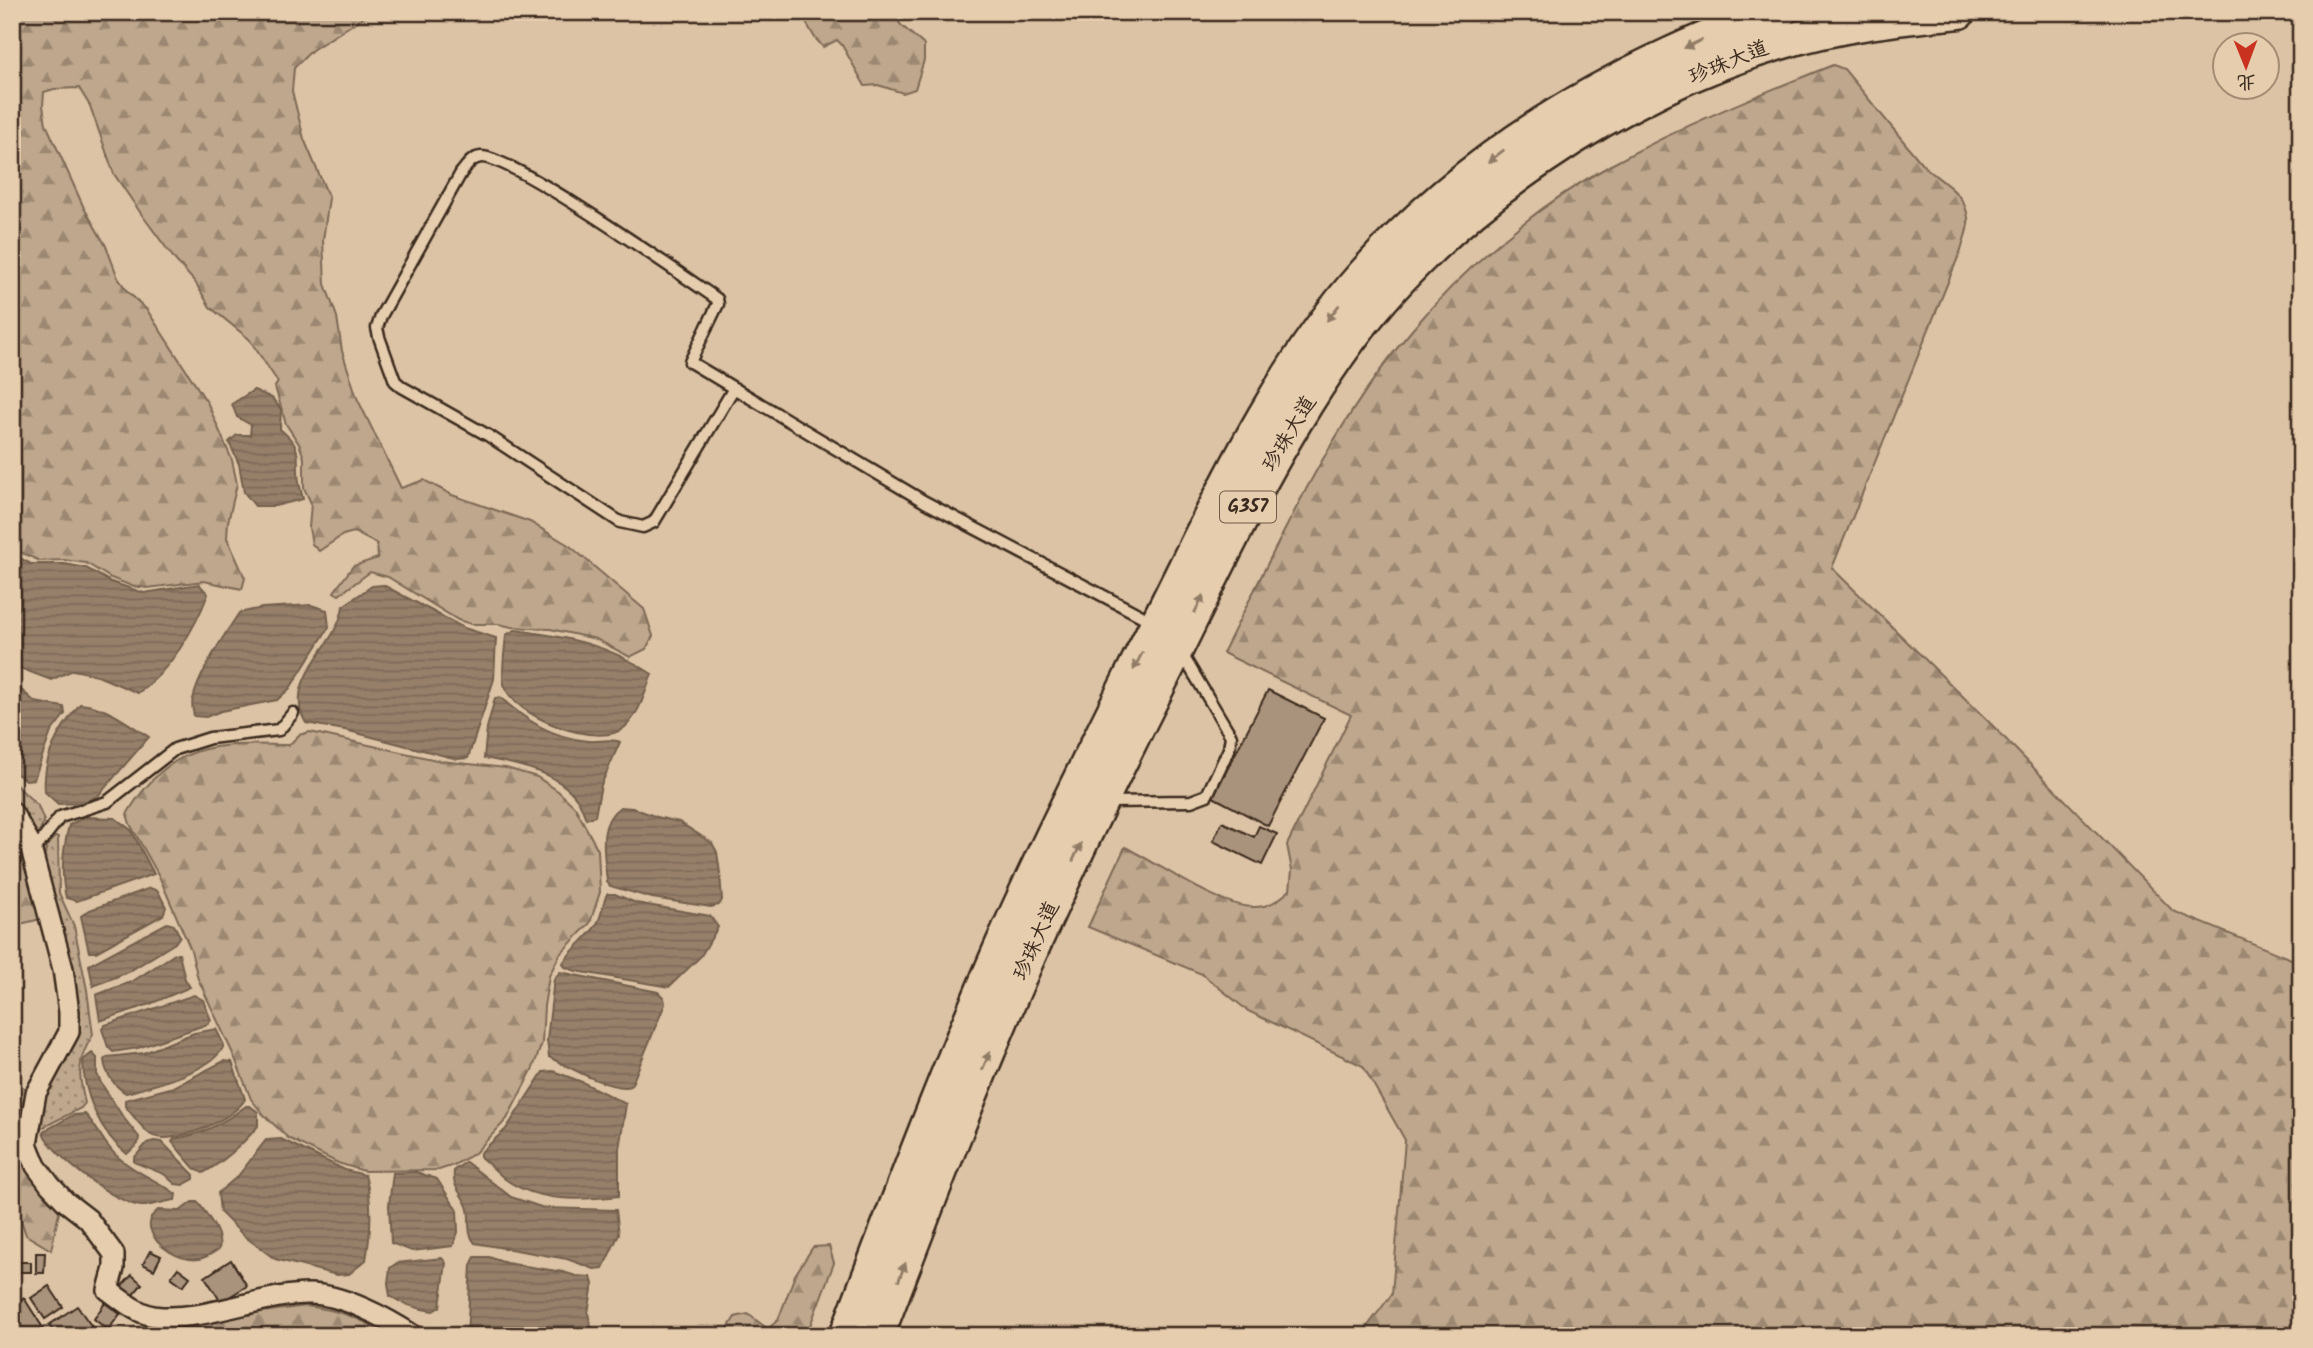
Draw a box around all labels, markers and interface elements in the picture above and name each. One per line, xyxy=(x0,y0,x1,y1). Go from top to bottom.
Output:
street label: 珍珠大道 xyxy=(1684,32,1774,94)
north arrow xyxy=(2212,32,2282,102)
one-way arrow xyxy=(1683,38,1703,50)
text: 北 xyxy=(2236,66,2256,96)
one-way arrow xyxy=(1487,148,1505,163)
one-way arrow xyxy=(1325,304,1340,322)
street label: 珍珠大道 xyxy=(1254,390,1326,478)
road number: G357 xyxy=(1220,492,1276,522)
one-way arrow xyxy=(1194,594,1205,614)
one-way arrow xyxy=(1133,651,1144,671)
one-way arrow xyxy=(1071,842,1083,862)
street label: 珍珠大道 xyxy=(1005,896,1069,986)
one-way arrow xyxy=(981,1050,992,1071)
one-way arrow xyxy=(896,1261,907,1282)

